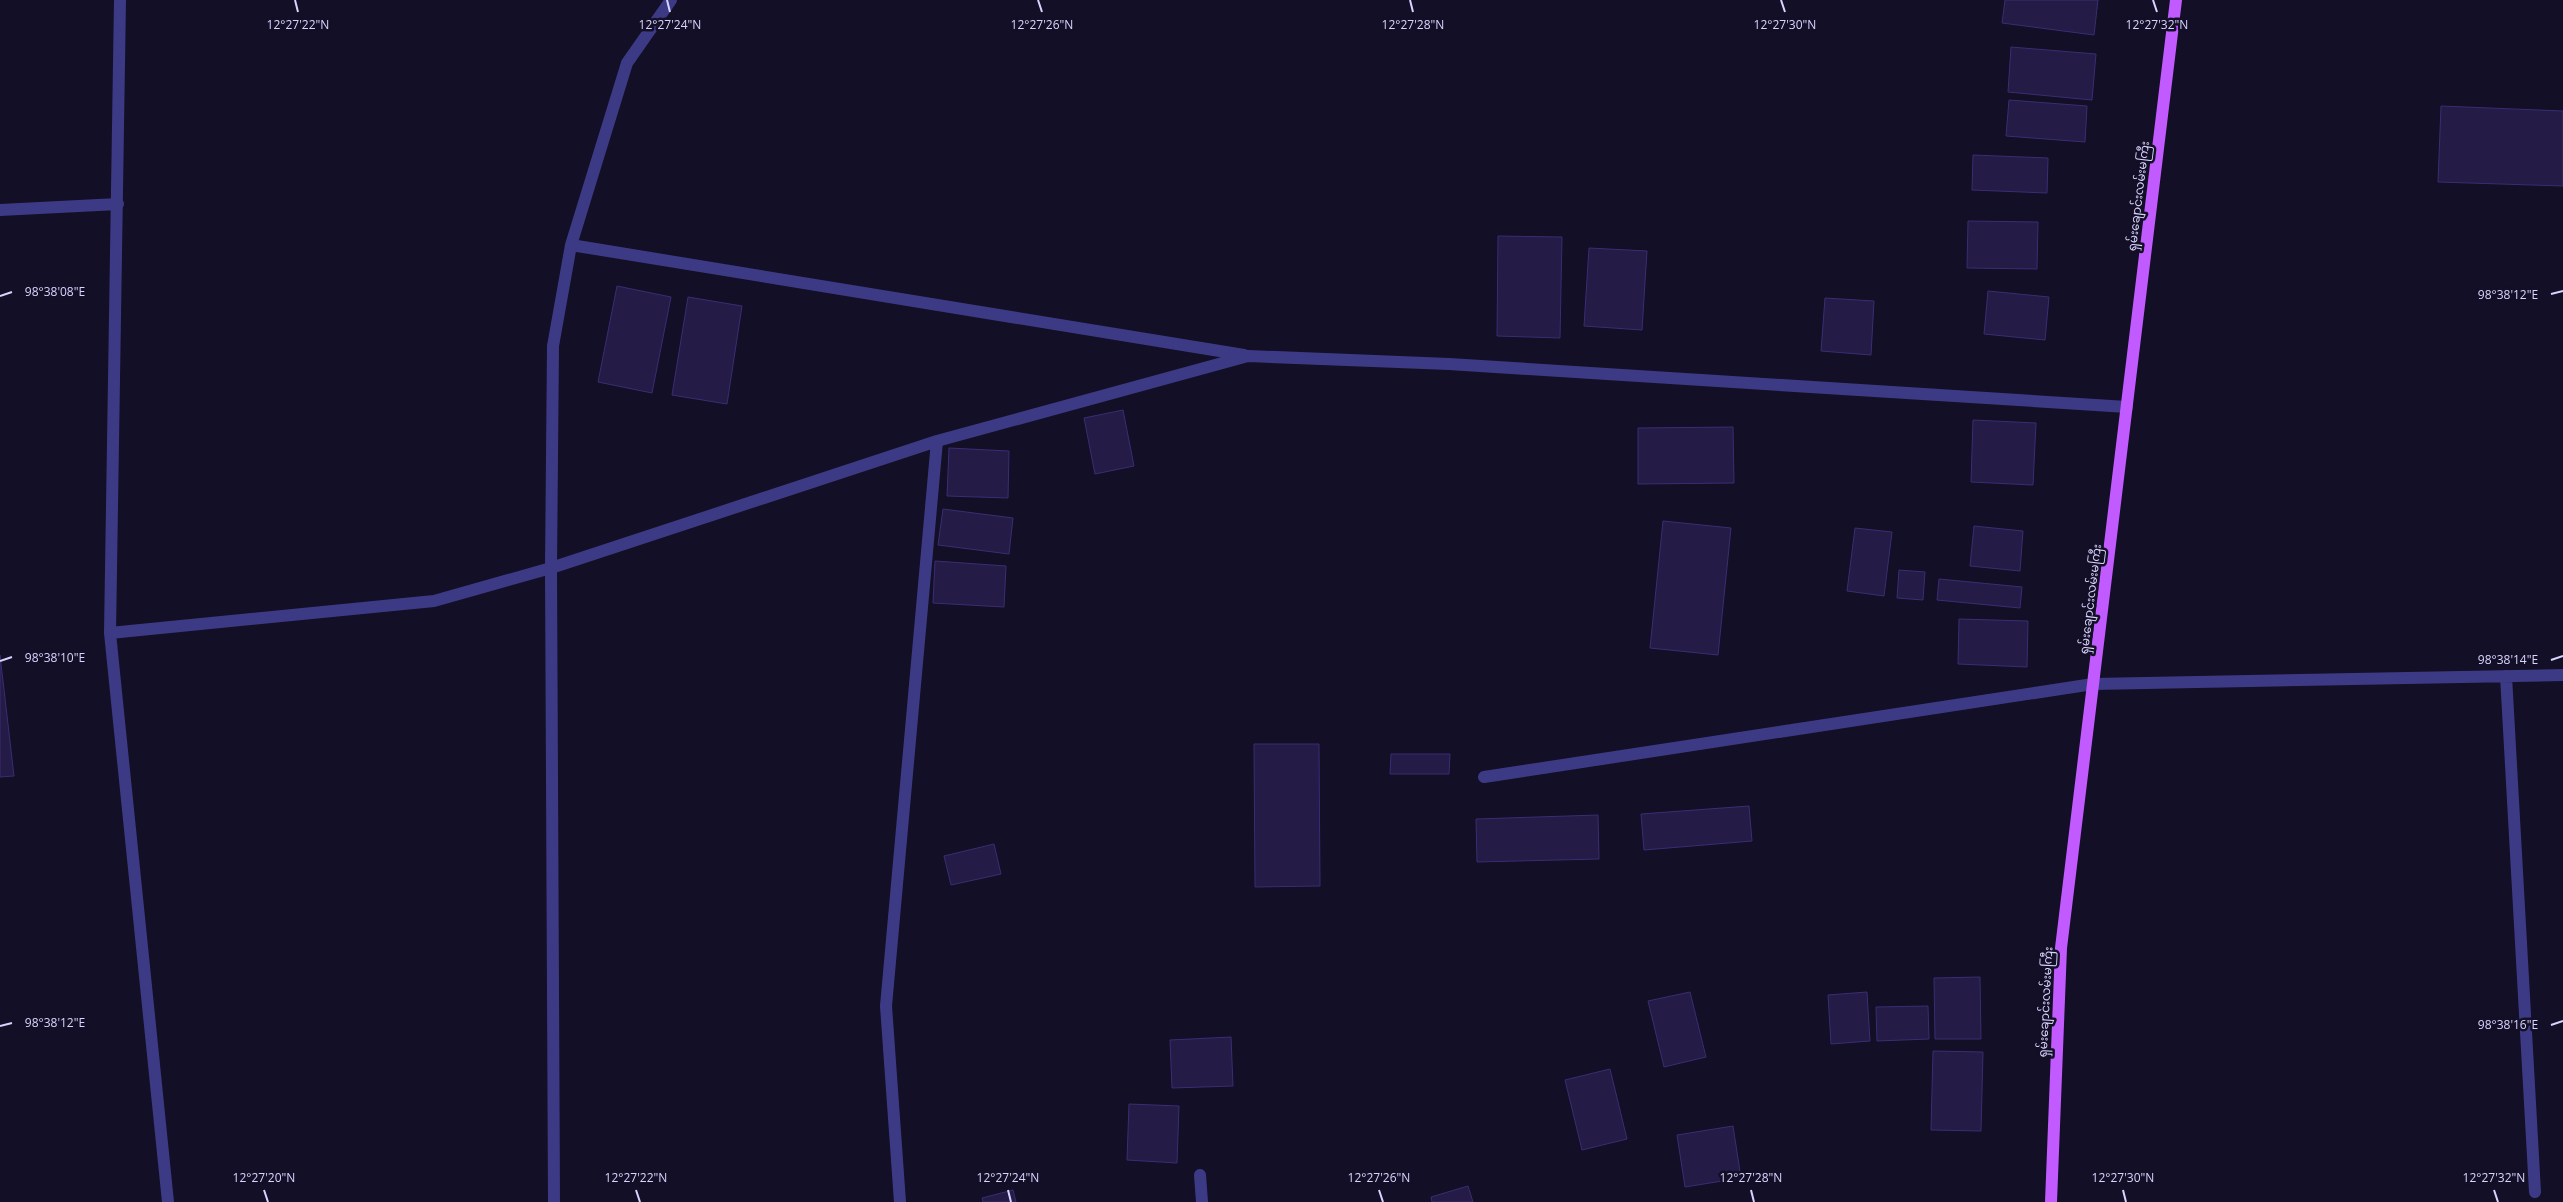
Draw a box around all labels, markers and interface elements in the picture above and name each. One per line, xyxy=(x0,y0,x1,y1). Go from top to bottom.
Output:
text: 12°27'22"N xyxy=(267,16,329,33)
text: 12°27'24"N xyxy=(639,16,701,33)
text: 12°27'26"N xyxy=(1011,16,1073,33)
text: 12°27'28"N xyxy=(1382,16,1444,33)
text: 12°27'30"N xyxy=(1754,16,1816,33)
text: 12°27'32"N xyxy=(2126,16,2188,33)
street label: ရှမ်းချောင်းလမ်းမကြီး xyxy=(2123,140,2155,252)
text: 98°38'08"E xyxy=(25,283,85,300)
text: 98°38'12"E xyxy=(2478,286,2538,303)
street label: ရှမ်းချောင်းလမ်းမကြီး xyxy=(2075,543,2107,655)
text: 98°38'10"E xyxy=(25,649,85,666)
text: 98°38'14"E xyxy=(2478,651,2538,668)
street label: ရှမ်းချောင်းလမ်းမကြီး xyxy=(2034,946,2058,1058)
text: 98°38'12"E xyxy=(25,1014,85,1031)
text: 98°38'16"E xyxy=(2478,1016,2538,1033)
text: 12°27'20"N xyxy=(233,1169,295,1186)
text: 12°27'22"N xyxy=(605,1169,667,1186)
text: 12°27'24"N xyxy=(977,1169,1039,1186)
text: 12°27'26"N xyxy=(1348,1169,1410,1186)
text: 12°27'28"N xyxy=(1720,1169,1782,1186)
text: 12°27'30"N xyxy=(2092,1169,2154,1186)
text: 12°27'32"N xyxy=(2463,1169,2525,1186)

